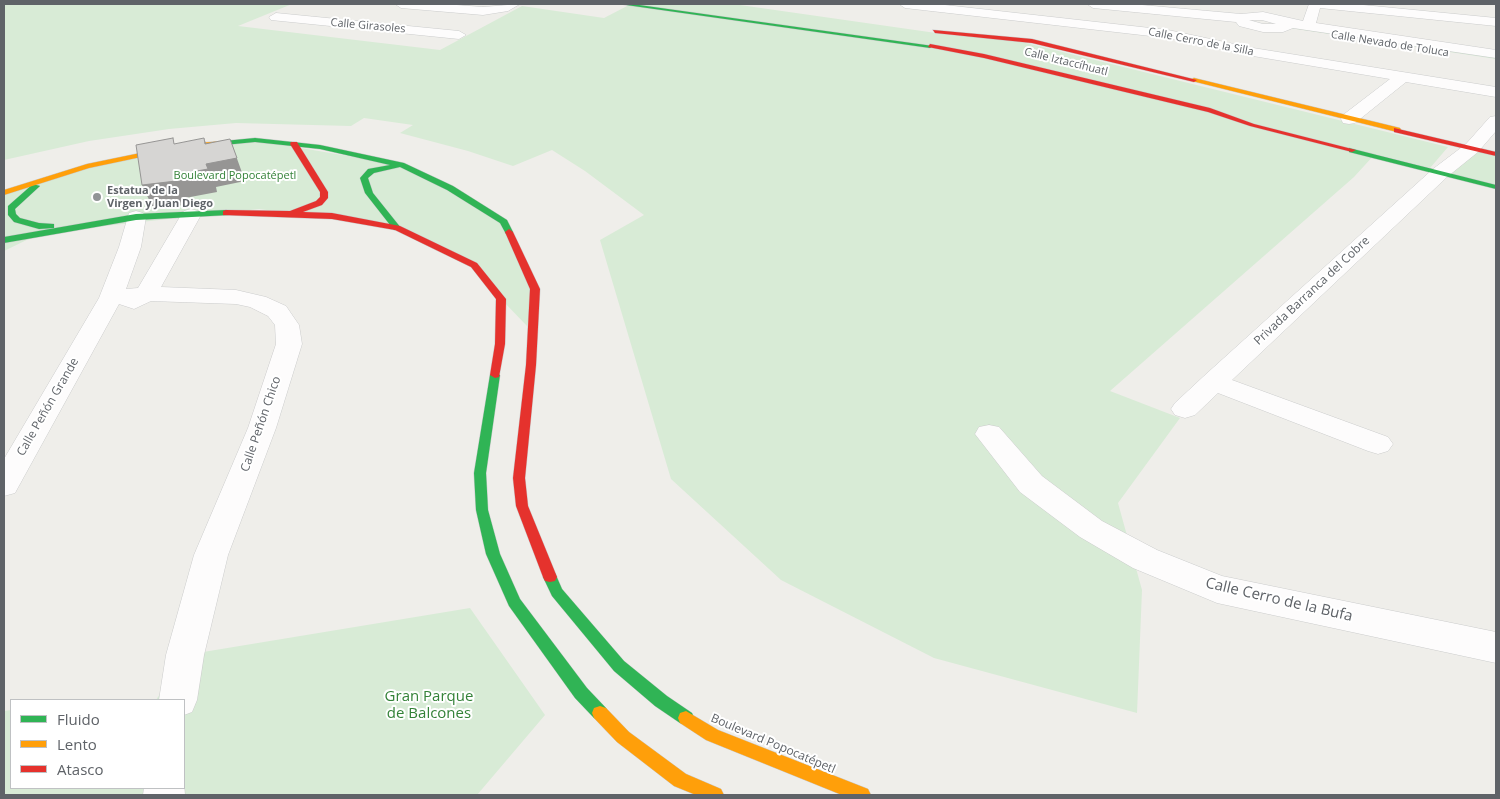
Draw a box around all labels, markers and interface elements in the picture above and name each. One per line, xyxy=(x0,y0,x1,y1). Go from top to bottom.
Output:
street label: Calle Girasoles xyxy=(330,16,406,36)
street label: Calle Cerro de la Silla xyxy=(1147,25,1255,59)
street label: Calle Nevado de Toluca xyxy=(1330,28,1450,60)
street label: Calle Iztaccíhuatl xyxy=(1023,45,1109,79)
park label: Boulevard Popocatépetl xyxy=(174,169,296,183)
place label: Estatua de la Virgen y Juan Diego xyxy=(107,184,213,210)
marker: Estatua de la Virgen y Juan Diego xyxy=(91,191,103,203)
street label: Privada Barranca del Cobre xyxy=(1251,234,1373,348)
street label: Calle Peñón Grande xyxy=(14,355,82,459)
street label: Calle Peñón Chico xyxy=(238,374,284,474)
street label: Calle Cerro de la Bufa xyxy=(1204,574,1354,626)
park label: Gran Parque de Balcones xyxy=(385,688,473,723)
legend xyxy=(10,699,185,789)
text: Fluido xyxy=(57,709,100,729)
street label: Boulevard Popocatépetl xyxy=(709,711,837,777)
text: Lento xyxy=(57,734,97,754)
text: Atasco xyxy=(57,759,104,779)

